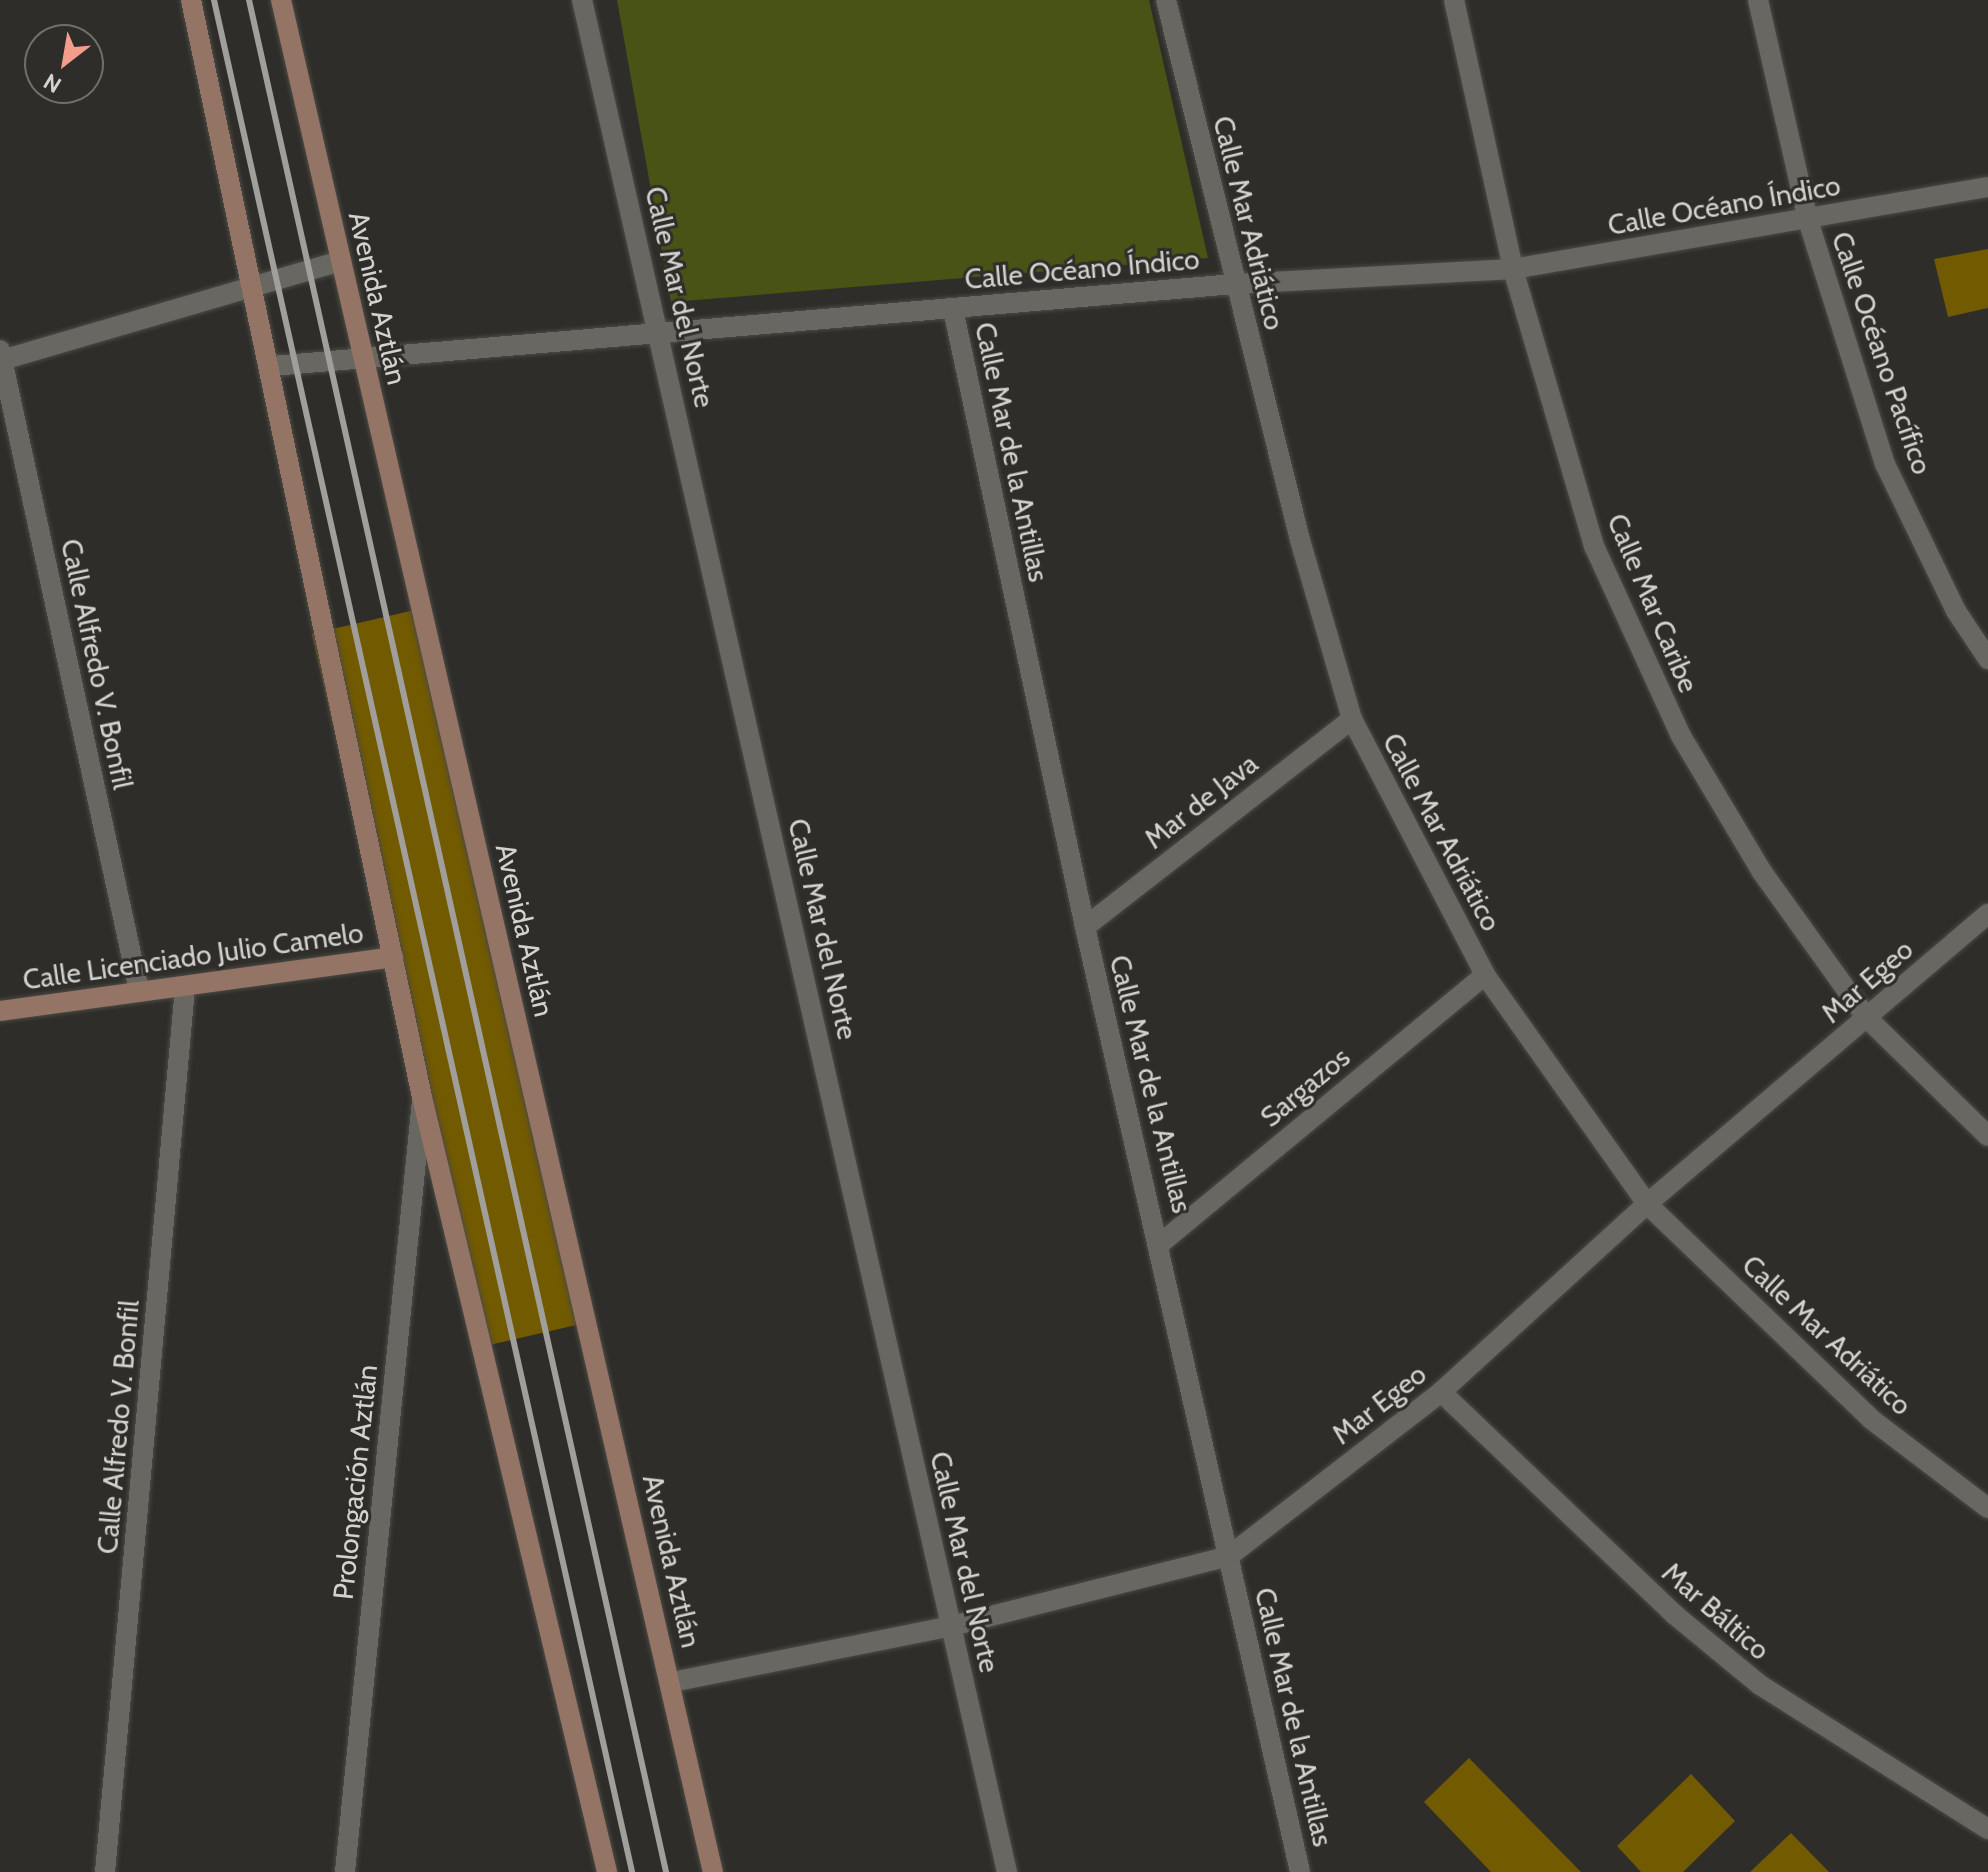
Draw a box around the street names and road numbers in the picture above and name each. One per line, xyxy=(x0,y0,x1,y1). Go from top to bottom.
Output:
street label: Calle Mar Adriático xyxy=(1206,113,1292,333)
street label: Calle Océano Índico xyxy=(1605,168,1843,242)
street label: Calle Mar del Norte xyxy=(638,183,722,411)
street label: Avenida Aztlán xyxy=(342,208,414,388)
street label: Calle Océano Pacífico xyxy=(1825,227,1939,479)
street label: Calle Océano Índico xyxy=(963,242,1201,296)
street label: Calle Mar de la Antillas xyxy=(968,319,1056,585)
street label: Calle Mar Caribe xyxy=(1600,509,1706,697)
street label: Calle Alfredo V. Bonfil xyxy=(54,536,140,792)
street label: Calle Mar Adriático xyxy=(1376,727,1508,937)
street label: Mar de Java xyxy=(1138,746,1264,856)
street label: Calle Mar del Norte xyxy=(781,815,865,1043)
street label: Avenida Aztlán xyxy=(489,840,561,1020)
street label: Calle Licenciado Julio Camelo xyxy=(21,915,365,997)
street label: Mar Egeo xyxy=(1814,932,1920,1030)
street label: Calle Mar de la Antillas xyxy=(1103,952,1199,1216)
street label: Sargazos xyxy=(1254,1040,1356,1134)
street label: Calle Mar Adriático xyxy=(1735,1248,1919,1422)
street label: Calle Alfredo V. Bonfil xyxy=(90,1299,146,1555)
street label: Mar Egeo xyxy=(1325,1357,1433,1451)
street label: Prolongación Aztlán xyxy=(326,1363,384,1601)
street label: Calle Mar del Norte xyxy=(923,1448,1007,1676)
street label: Avenida Aztlán xyxy=(636,1471,708,1651)
street label: Mar Báltico xyxy=(1656,1555,1776,1667)
street label: Calle Mar de la Antillas xyxy=(1248,1584,1340,1850)

